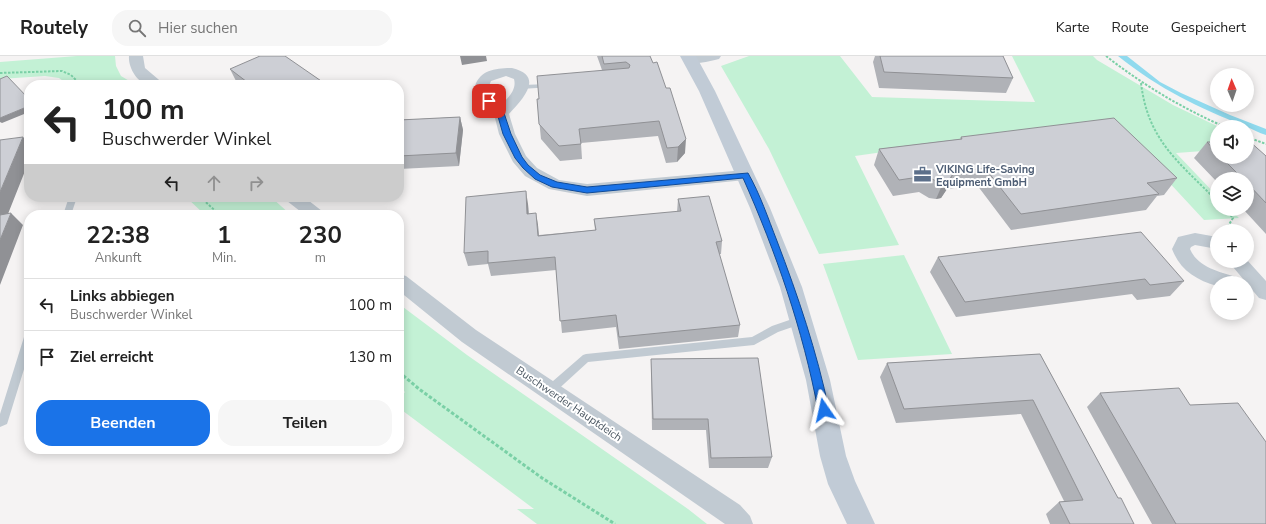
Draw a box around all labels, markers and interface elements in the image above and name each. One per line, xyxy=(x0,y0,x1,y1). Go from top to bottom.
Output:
search box xyxy=(112,10,392,46)
text: Routely xyxy=(20,15,88,41)
icon: search xyxy=(126,17,148,39)
text: Hier suchen xyxy=(158,18,238,38)
text: Karte xyxy=(1056,18,1090,37)
text: Route xyxy=(1112,18,1149,37)
text: Gespeichert xyxy=(1171,18,1246,37)
north arrow xyxy=(1210,68,1254,112)
map controls xyxy=(1210,68,1254,320)
pin xyxy=(472,84,506,118)
icon: arrive xyxy=(478,90,500,112)
text: 100 m xyxy=(102,91,185,129)
icon: left xyxy=(36,96,88,148)
button: sound xyxy=(1210,120,1254,164)
text: Buschwerder Winkel xyxy=(102,127,271,151)
place label: VIKING Life-Saving Equipment GmbH xyxy=(935,162,1035,190)
office icon: VIKING Life-Saving Equipment GmbH xyxy=(913,165,933,185)
icon: left xyxy=(161,172,183,194)
icon: ahead xyxy=(203,172,225,194)
icon: right xyxy=(245,172,267,194)
button: layers xyxy=(1210,172,1254,216)
text: 22:38 xyxy=(86,219,150,251)
text: 1 xyxy=(217,219,231,251)
text: 230 xyxy=(299,219,342,251)
button: + xyxy=(1210,224,1254,268)
text: Ankunft xyxy=(95,249,141,267)
text: Min. xyxy=(212,249,236,267)
text: m xyxy=(315,249,326,267)
button: − xyxy=(1210,276,1254,320)
text: Links abbiegen xyxy=(70,286,174,306)
icon: left xyxy=(36,294,58,316)
text: 100 m xyxy=(348,295,392,315)
text: Buschwerder Winkel xyxy=(70,306,192,324)
icon: arrive xyxy=(36,346,58,368)
text: Ziel erreicht xyxy=(70,347,153,367)
text: 130 m xyxy=(348,347,392,367)
street label: Buschwerder Hauptdeich xyxy=(513,363,625,445)
position arrow xyxy=(803,389,845,431)
button: Beenden xyxy=(36,400,210,446)
button: Teilen xyxy=(218,400,392,446)

